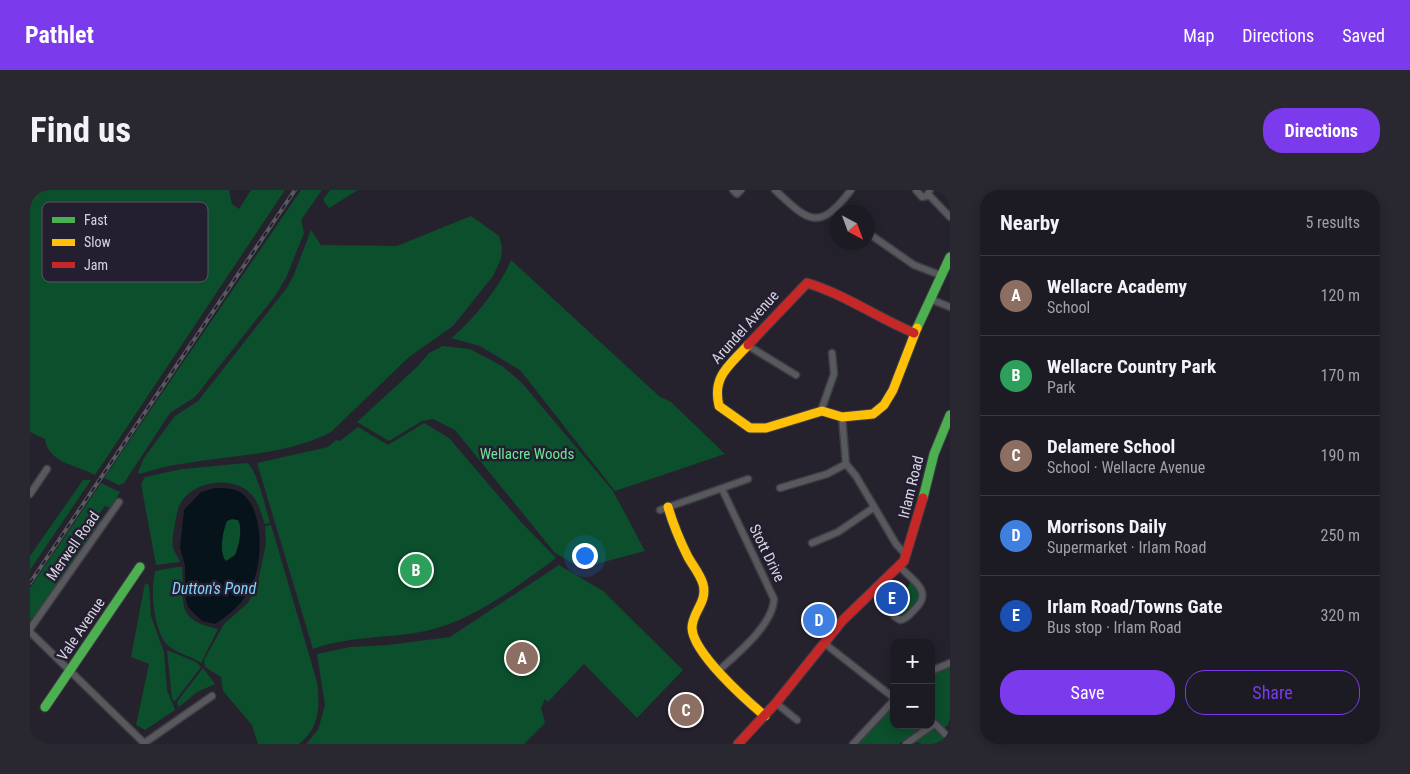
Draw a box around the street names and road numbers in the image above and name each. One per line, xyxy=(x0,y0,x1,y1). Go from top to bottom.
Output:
street label: Arundel Avenue xyxy=(707,287,783,367)
street label: Irlam Road xyxy=(895,454,927,520)
street label: Merwell Road xyxy=(43,508,103,584)
street label: Stott Drive xyxy=(745,521,789,585)
street label: Vale Avenue xyxy=(53,594,109,664)

